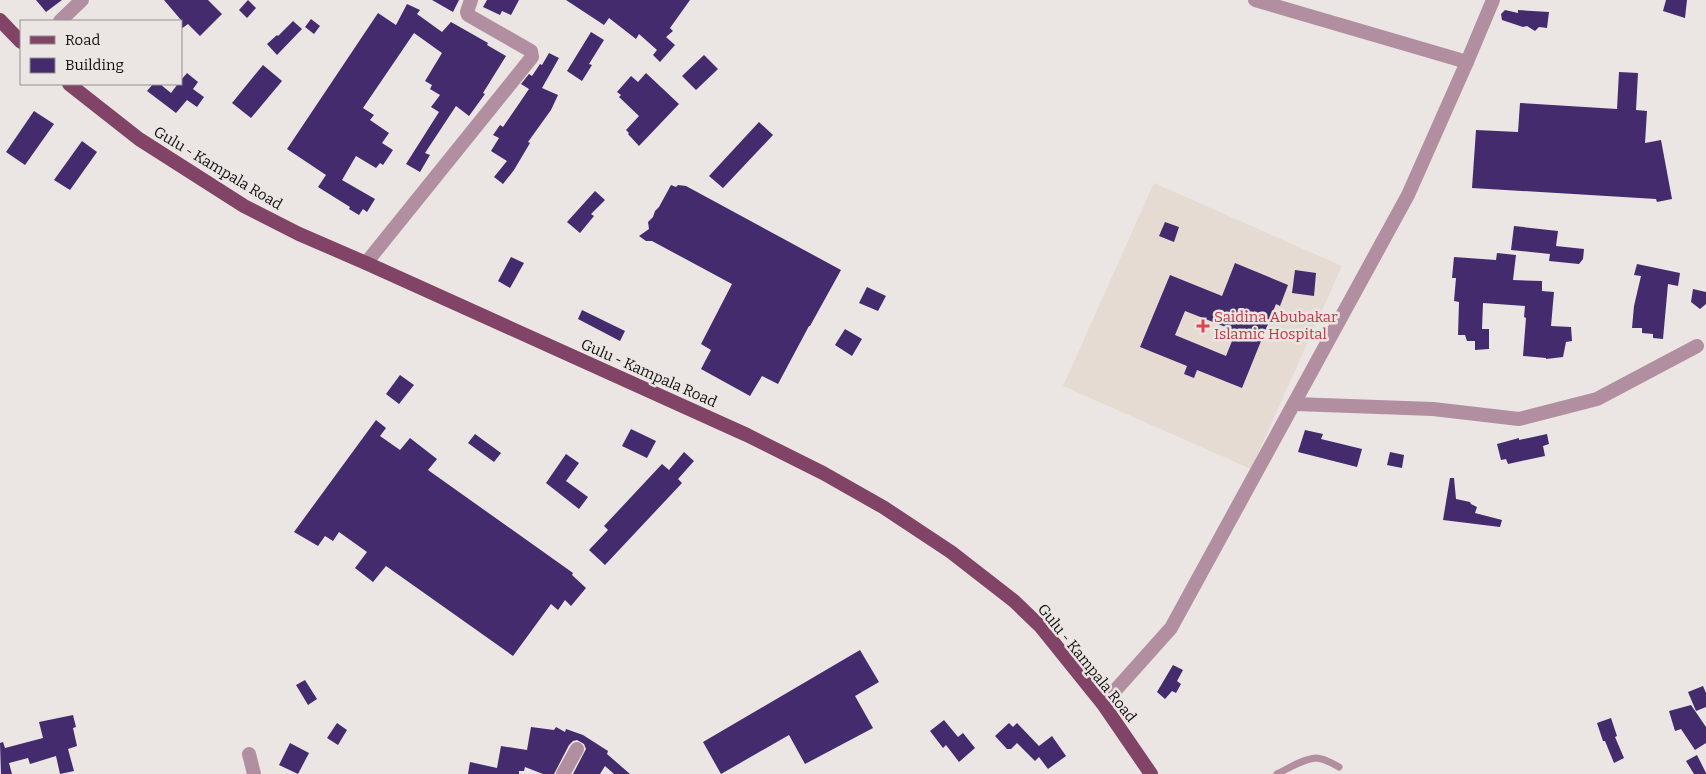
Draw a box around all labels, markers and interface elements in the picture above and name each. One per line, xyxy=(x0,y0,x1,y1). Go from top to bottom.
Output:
legend xyxy=(20,20,182,85)
text: Road xyxy=(65,31,100,49)
text: Building xyxy=(65,56,124,74)
street label: Gulu - Kampala Road xyxy=(150,122,286,214)
place label: Saidina Abubakar Islamic Hospital xyxy=(1214,308,1338,343)
marker: Saidina Abubakar Islamic Hospital xyxy=(1196,319,1210,333)
street label: Gulu - Kampala Road xyxy=(578,335,720,411)
street label: Gulu - Kampala Road xyxy=(1034,600,1140,726)

